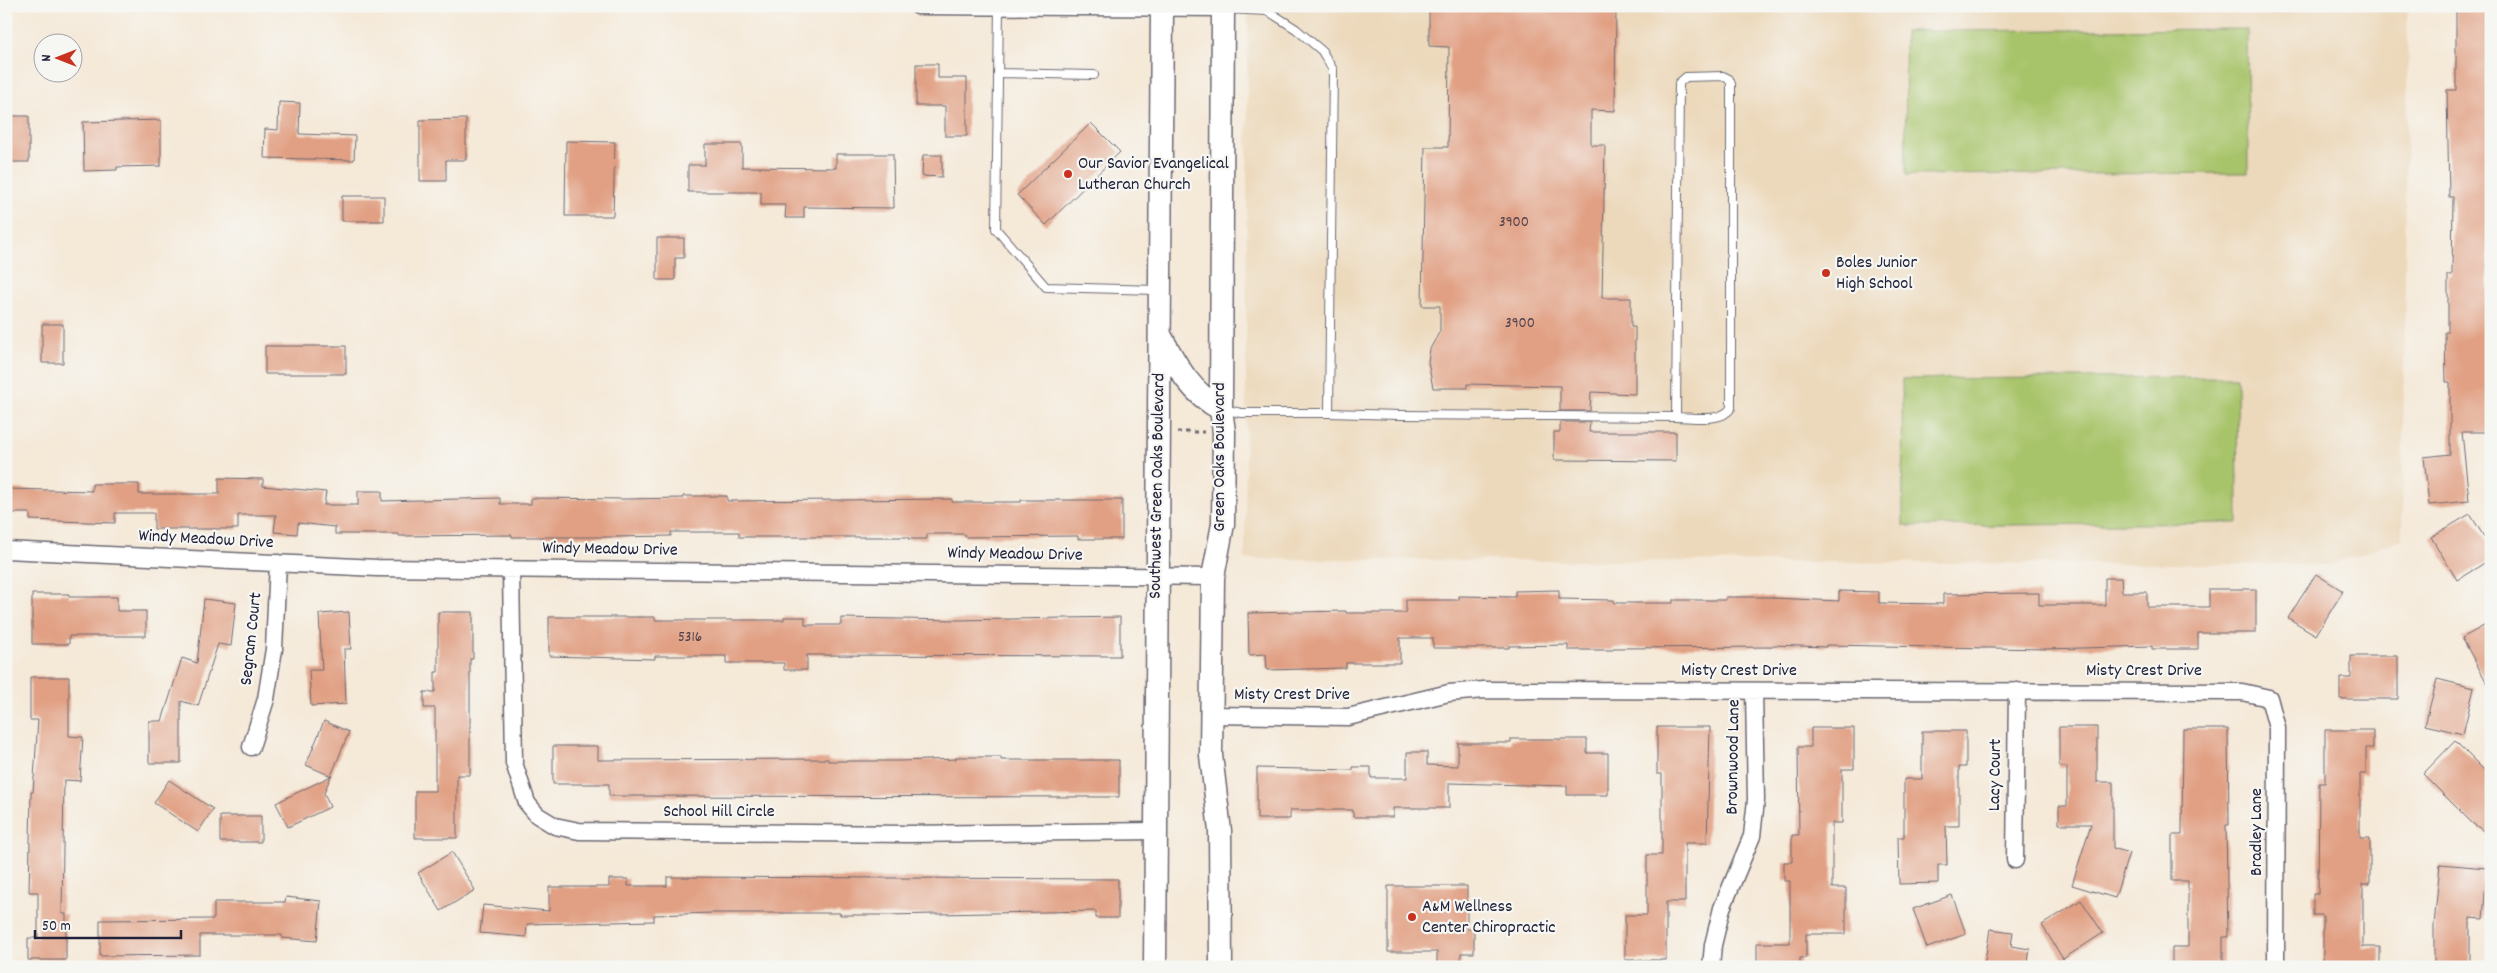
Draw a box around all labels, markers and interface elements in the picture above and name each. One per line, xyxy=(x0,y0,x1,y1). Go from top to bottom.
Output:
north arrow xyxy=(32,32,82,82)
text: N xyxy=(37,54,57,61)
place label: Our Savior Evangelical Lutheran Church xyxy=(1078,152,1229,198)
marker: Our Savior Evangelical Lutheran Church xyxy=(1062,168,1074,180)
house number: 3900 xyxy=(1499,212,1529,234)
place label: Boles Junior High School xyxy=(1836,251,1917,297)
marker: Boles Junior High School xyxy=(1820,267,1832,279)
house number: 3900 xyxy=(1505,313,1535,335)
street label: Southwest Green Oaks Boulevard xyxy=(1144,373,1172,599)
street label: Green Oaks Boulevard xyxy=(1208,382,1233,532)
street label: Windy Meadow Drive xyxy=(138,524,274,556)
street label: Windy Meadow Drive xyxy=(542,536,678,564)
street label: Windy Meadow Drive xyxy=(947,541,1083,569)
street label: Segram Court xyxy=(235,591,269,687)
house number: 5316 xyxy=(678,627,702,649)
street label: Misty Crest Drive xyxy=(1681,659,1797,684)
street label: Misty Crest Drive xyxy=(2086,659,2202,684)
street label: Misty Crest Drive xyxy=(1234,683,1350,708)
street label: Brownwood Lane xyxy=(1720,699,1748,815)
street label: Lacy Court xyxy=(1983,738,2009,811)
street label: Bradley Lane xyxy=(2245,788,2270,876)
street label: School Hill Circle xyxy=(663,800,775,825)
place label: A&M Wellness Center Chiropractic xyxy=(1422,895,1555,941)
scale bar xyxy=(35,908,181,940)
marker: A&M Wellness Center Chiropractic xyxy=(1406,911,1418,923)
text: 50 m xyxy=(42,916,71,938)

